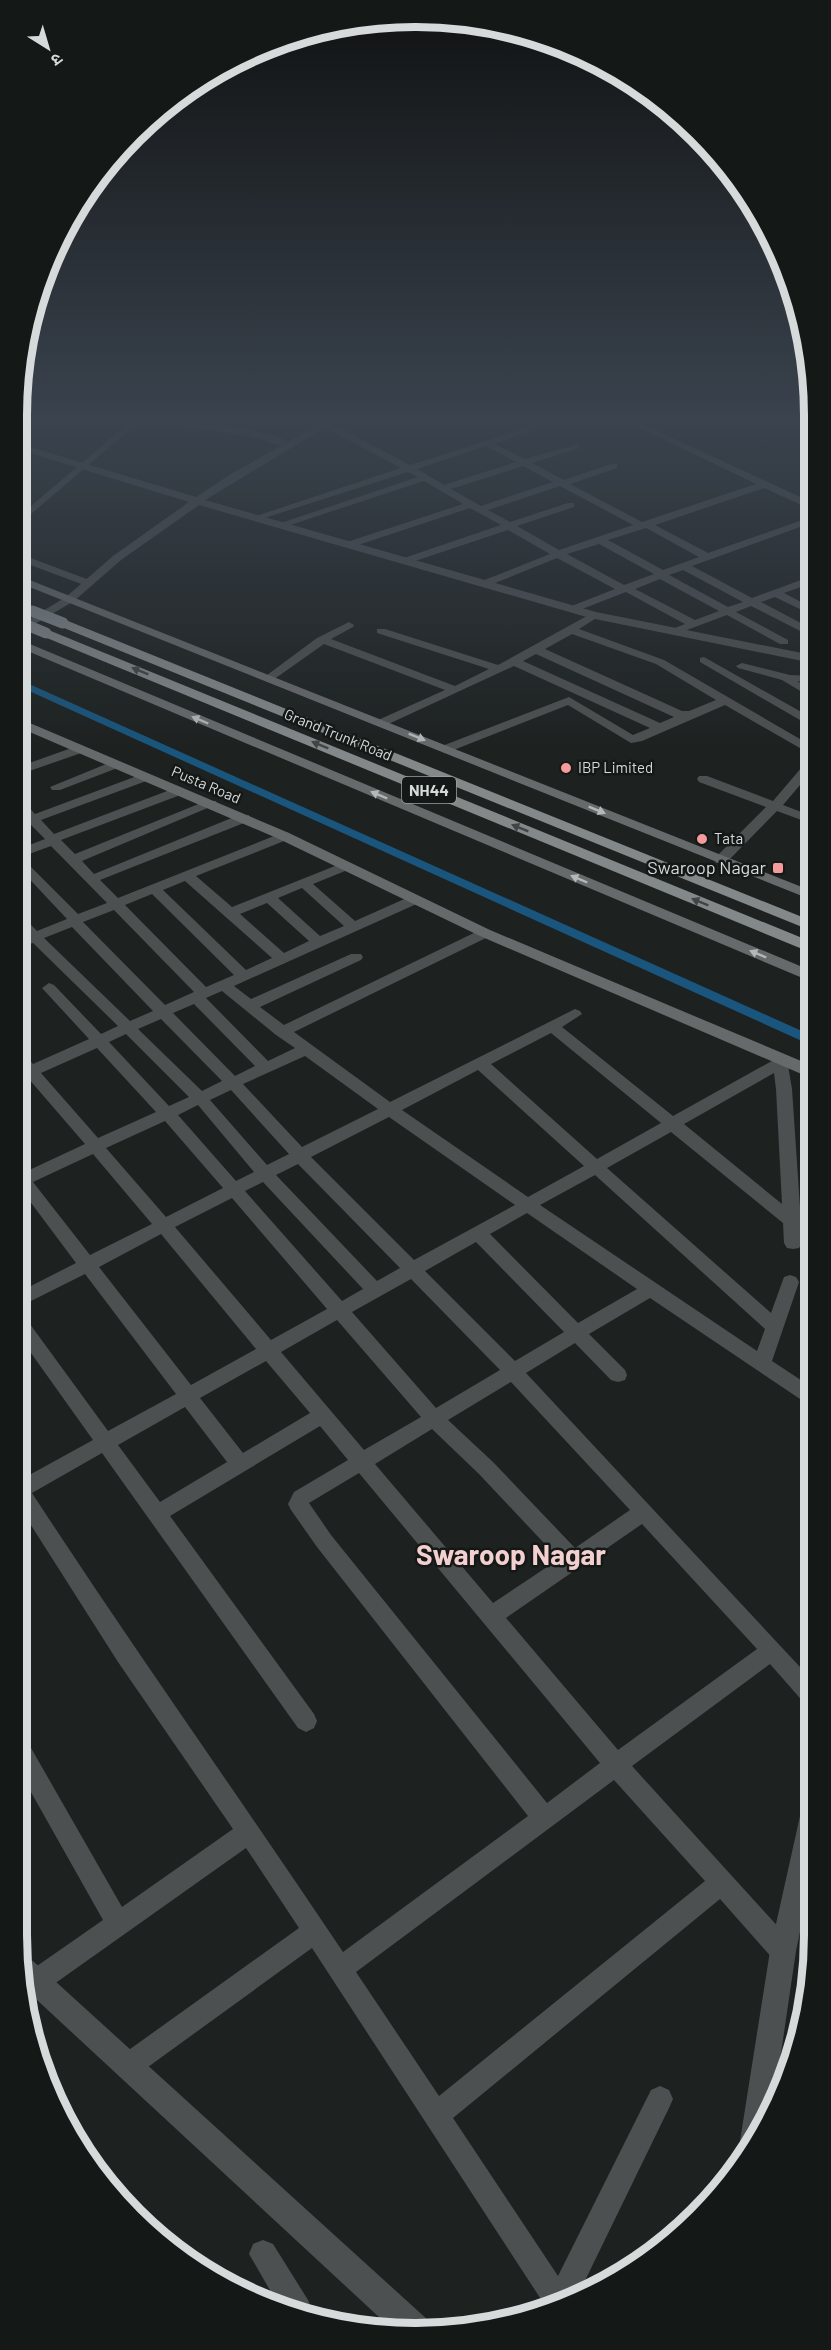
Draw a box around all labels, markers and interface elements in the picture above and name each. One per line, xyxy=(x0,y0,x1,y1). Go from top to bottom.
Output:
north arrow xyxy=(18,18,78,78)
text: उ xyxy=(47,50,67,71)
one-way arrow xyxy=(130,666,148,676)
street label: Grand Trunk Road xyxy=(282,704,395,764)
one-way arrow xyxy=(190,715,208,725)
one-way arrow xyxy=(408,732,426,742)
one-way arrow xyxy=(311,740,329,749)
place label: IBP Limited xyxy=(578,758,653,776)
street label: Pusta Road xyxy=(169,761,244,807)
marker: IBP Limited xyxy=(559,761,573,775)
road number: NH44 xyxy=(402,777,456,803)
one-way arrow xyxy=(370,790,388,800)
one-way arrow xyxy=(589,806,607,816)
one-way arrow xyxy=(510,823,528,833)
place label: Tata xyxy=(714,829,743,847)
marker: Tata xyxy=(695,832,709,846)
place label: Swaroop Nagar xyxy=(647,856,766,878)
marker: Swaroop Nagar xyxy=(771,861,785,875)
one-way arrow xyxy=(569,874,587,884)
one-way arrow xyxy=(691,897,709,906)
one-way arrow xyxy=(749,949,767,959)
district label: Swaroop Nagar xyxy=(416,1537,606,1571)

